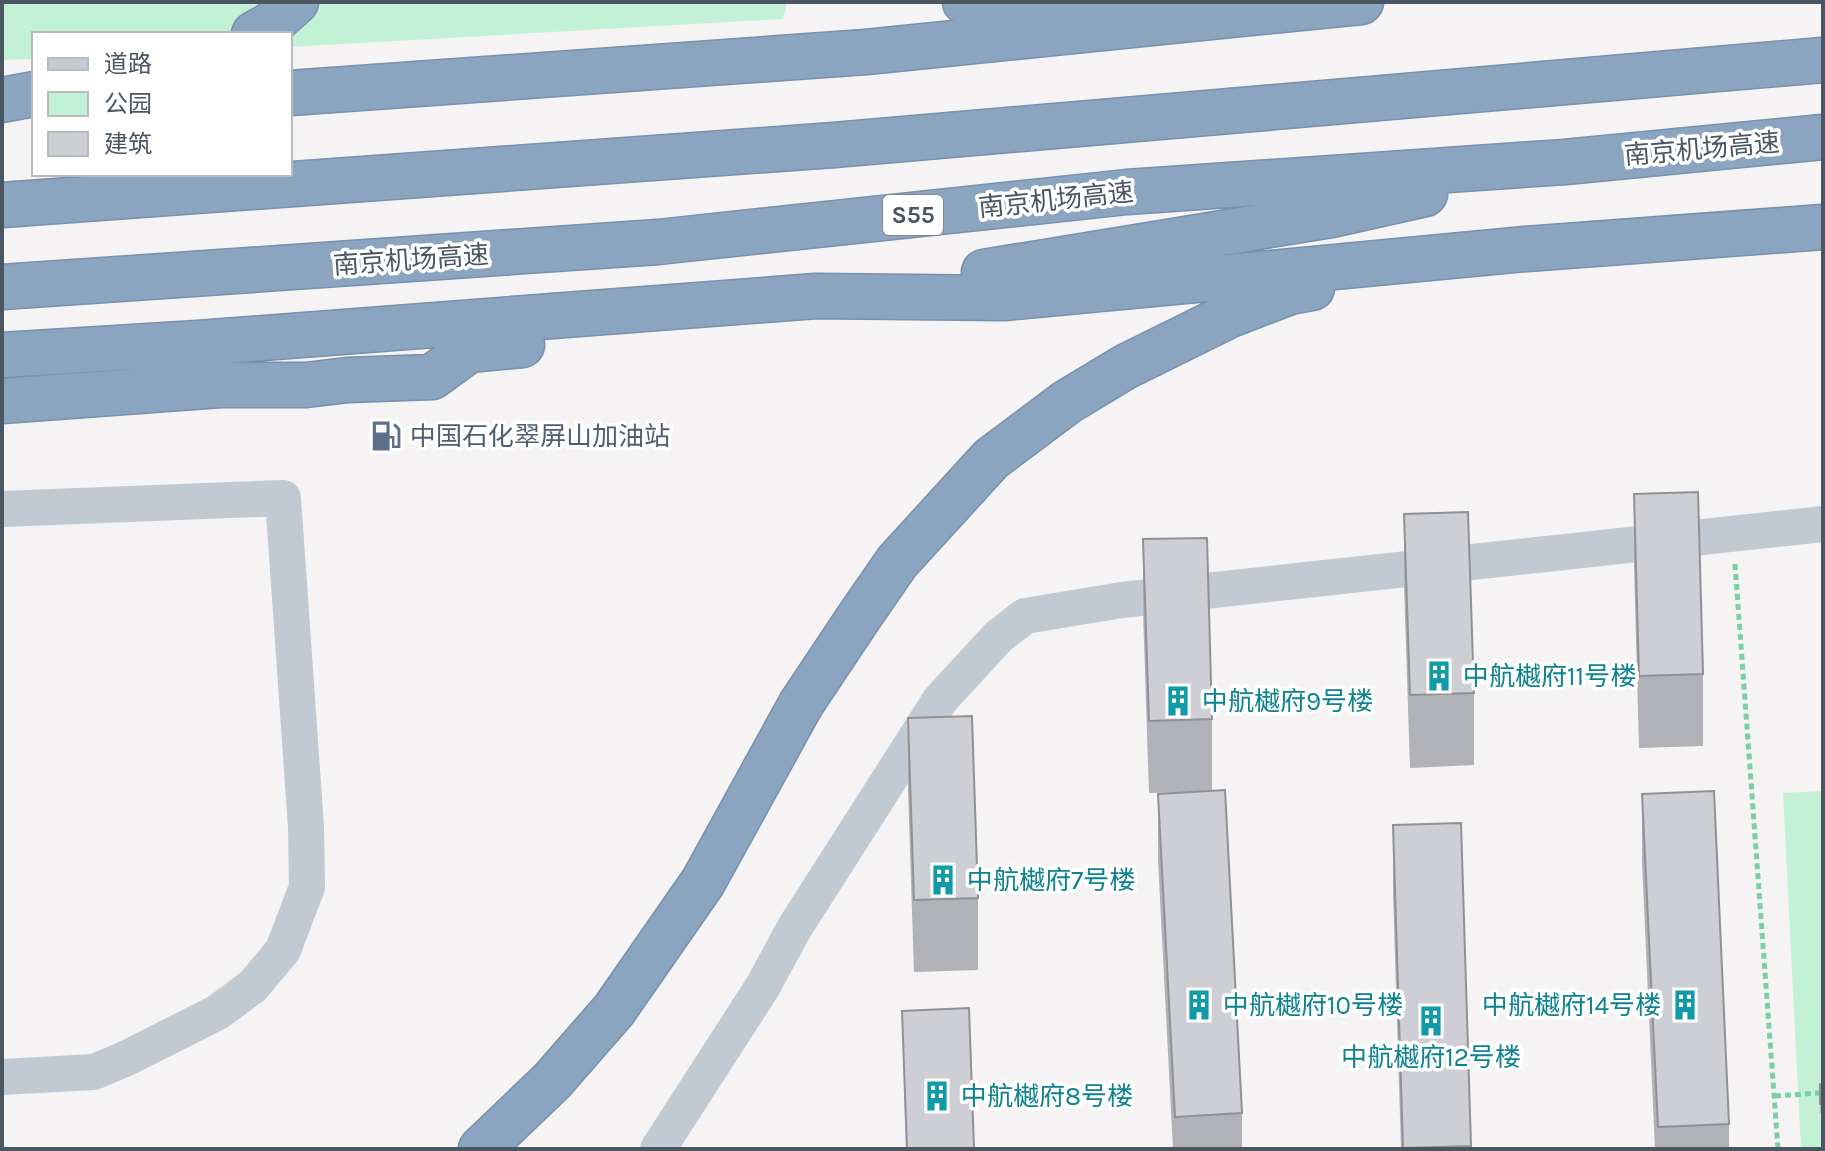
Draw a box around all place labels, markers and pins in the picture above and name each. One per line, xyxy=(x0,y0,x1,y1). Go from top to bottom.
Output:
fuel station icon: 中国石化翠屏山加油站 xyxy=(369,419,403,453)
place label: 中国石化翠屏山加油站 xyxy=(410,421,670,452)
building icon: 中航樾府11号楼 xyxy=(1422,659,1456,693)
place label: 中航樾府11号楼 xyxy=(1463,661,1636,692)
building icon: 中航樾府9号楼 xyxy=(1161,684,1195,718)
place label: 中航樾府9号楼 xyxy=(1202,686,1373,717)
building icon: 中航樾府7号楼 xyxy=(926,863,960,897)
place label: 中航樾府7号楼 xyxy=(967,865,1135,896)
building icon: 中航樾府10号楼 xyxy=(1182,988,1216,1022)
building icon: 中航樾府14号楼 xyxy=(1668,988,1702,1022)
place label: 中航樾府10号楼 xyxy=(1223,990,1403,1021)
place label: 中航樾府14号楼 xyxy=(1482,990,1661,1021)
building icon: 中航樾府12号楼 xyxy=(1414,1004,1448,1038)
place label: 中航樾府12号楼 xyxy=(1341,1042,1521,1073)
building icon: 中航樾府8号楼 xyxy=(920,1079,954,1113)
place label: 中航樾府8号楼 xyxy=(961,1081,1133,1112)

